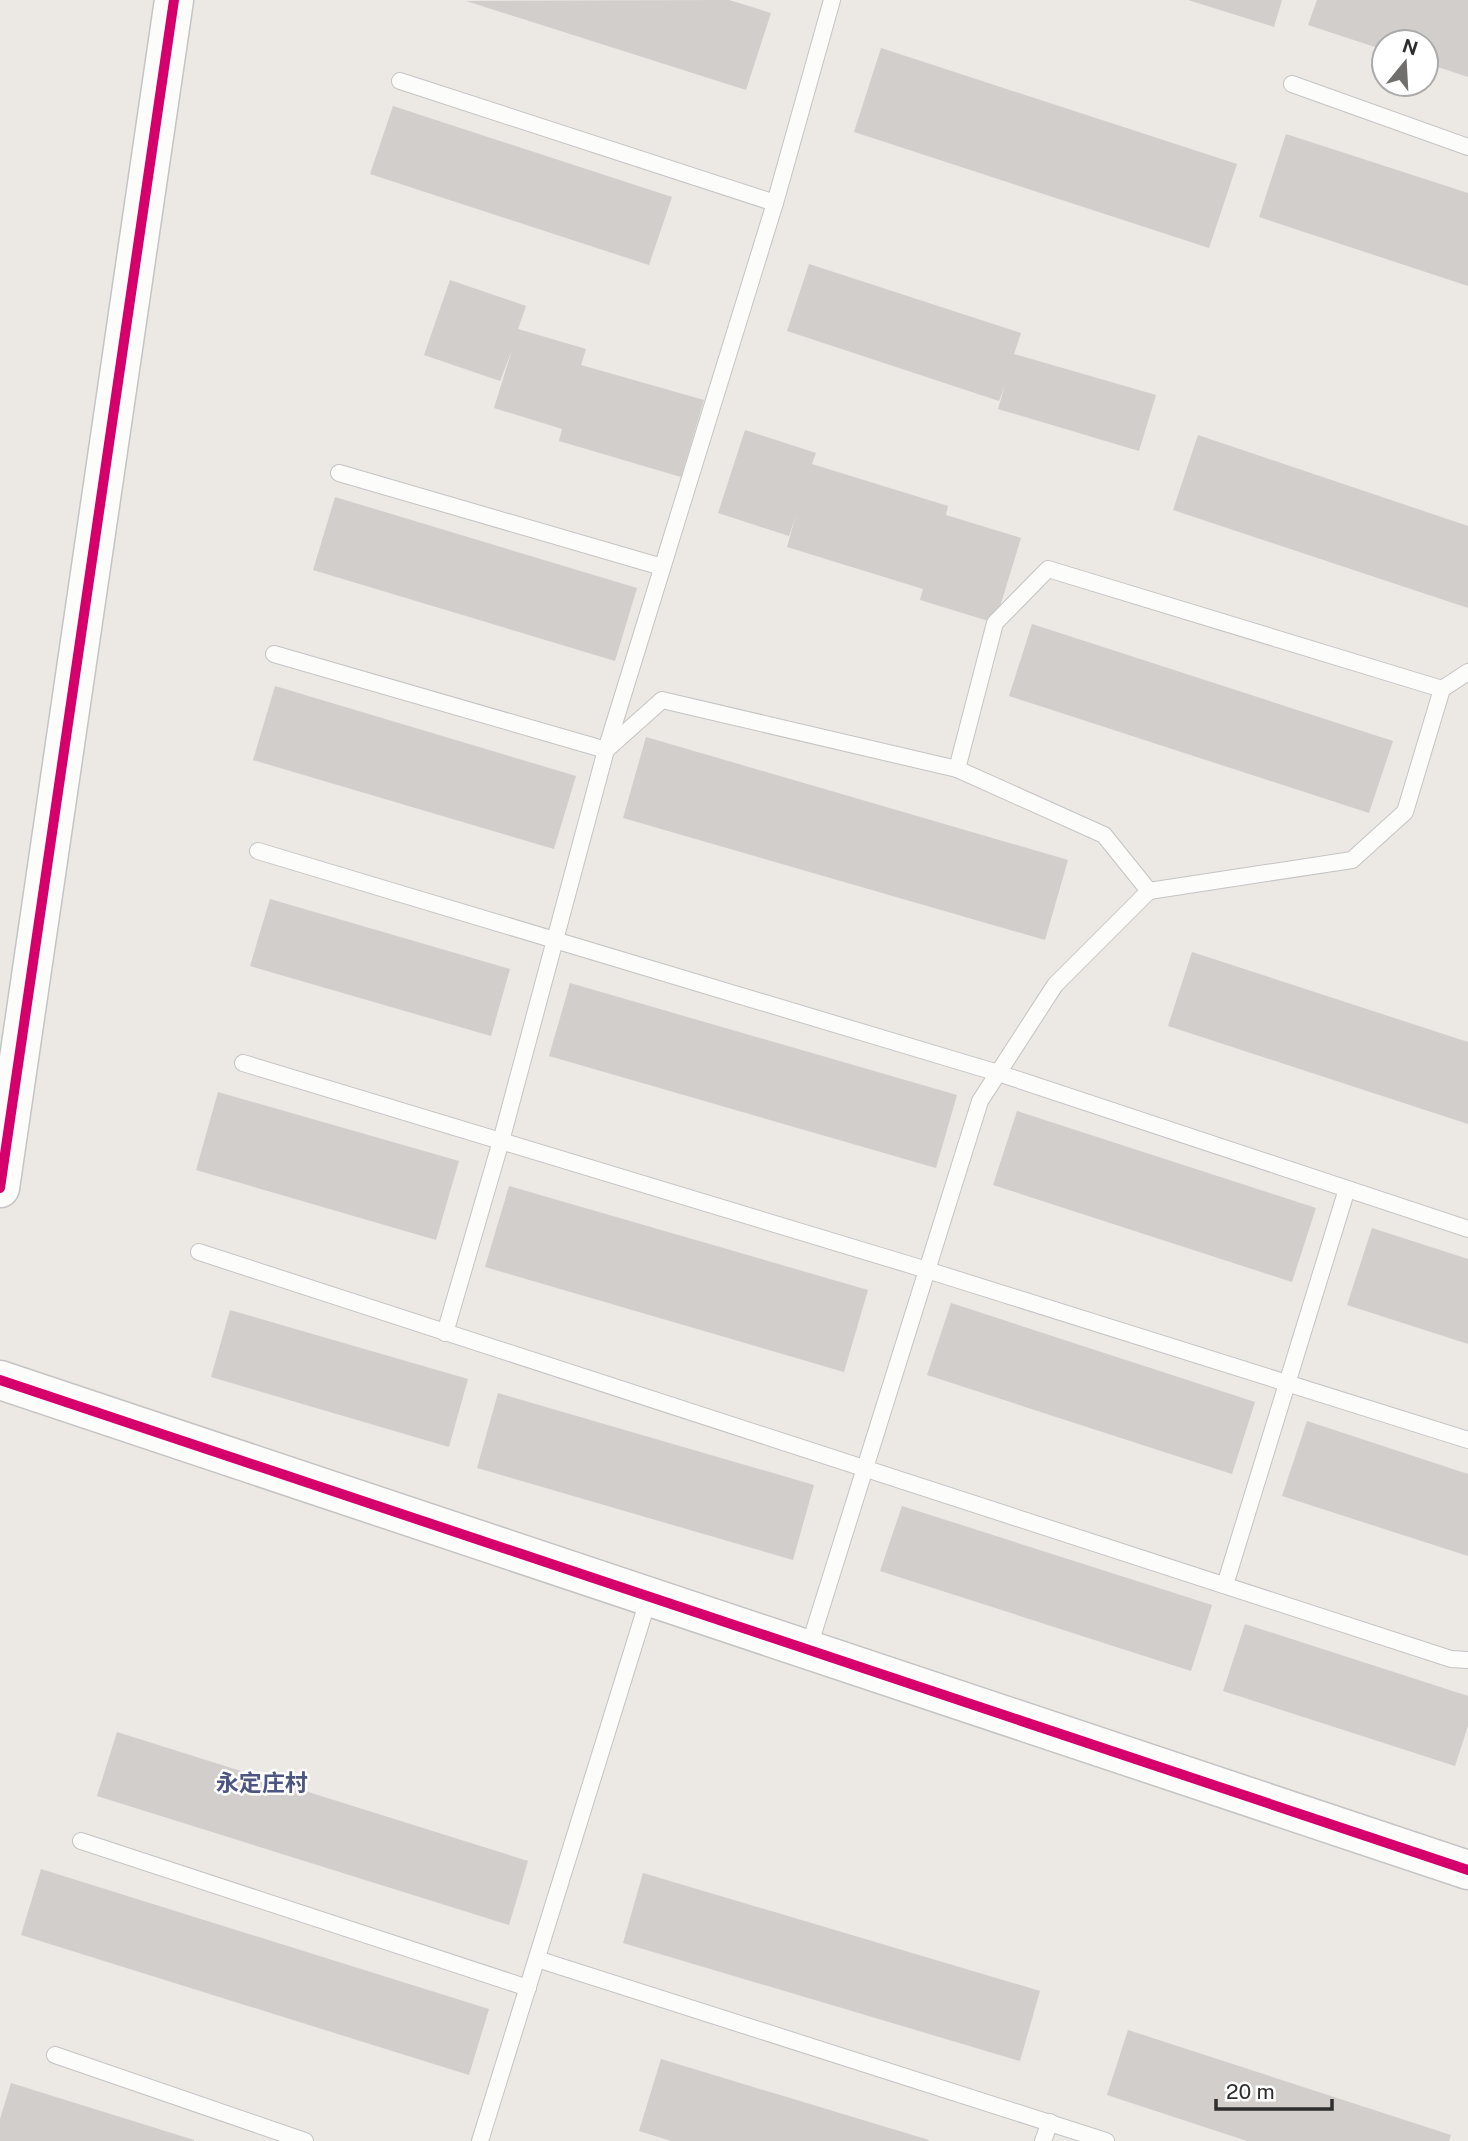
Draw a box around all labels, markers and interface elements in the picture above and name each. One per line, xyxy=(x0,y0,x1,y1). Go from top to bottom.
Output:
north arrow xyxy=(1370,28,1440,98)
text: N xyxy=(1400,34,1421,60)
district label: 永定庄村 xyxy=(216,1769,308,1796)
scale bar xyxy=(1216,2068,1332,2112)
text: 20 m xyxy=(1226,2079,1275,2104)

